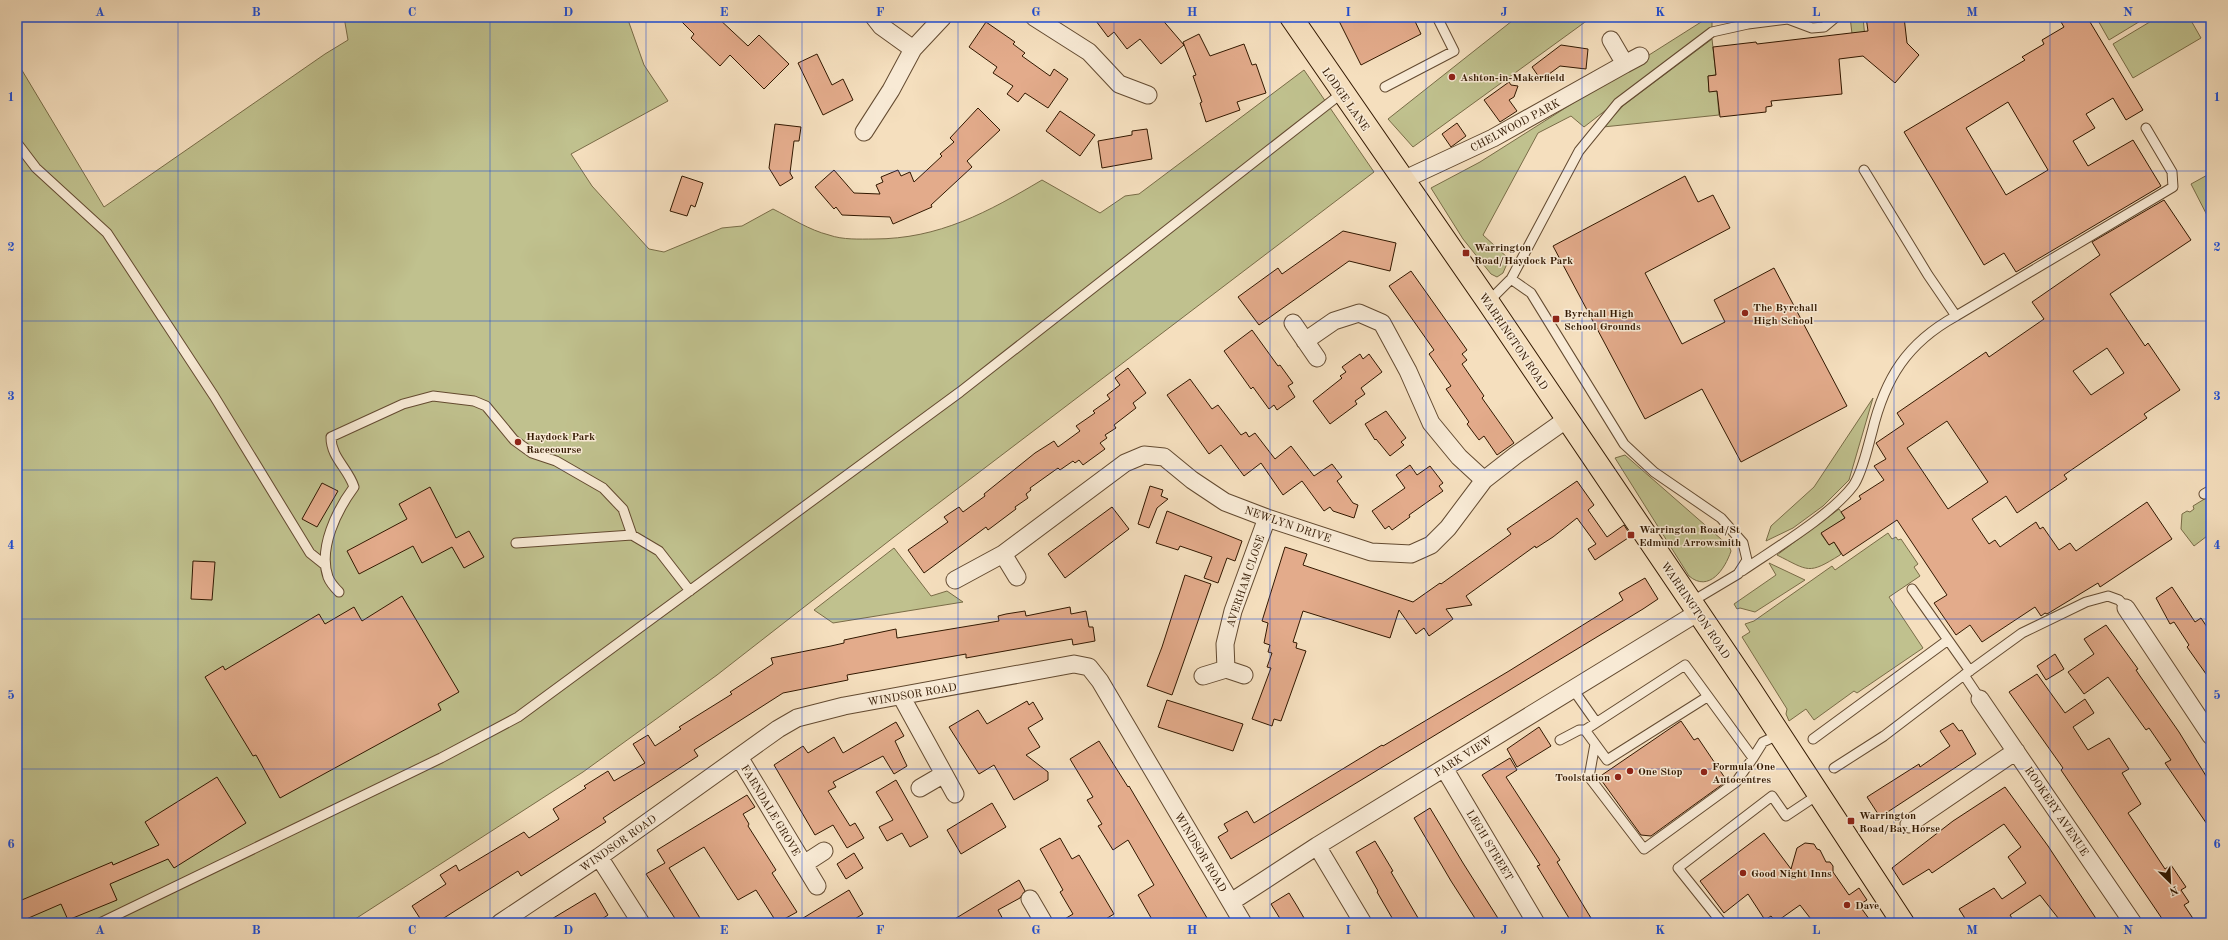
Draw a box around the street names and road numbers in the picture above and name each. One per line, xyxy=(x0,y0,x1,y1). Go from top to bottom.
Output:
street label: LODGE LANE xyxy=(1319,66,1371,133)
street label: CHELWOOD PARK xyxy=(1469,98,1562,155)
street label: WARRINGTON ROAD xyxy=(1476,291,1549,393)
street label: NEWLYN DRIVE xyxy=(1243,505,1332,545)
street label: AVERHAM CLOSE xyxy=(1225,534,1267,629)
street label: WARRINGTON ROAD xyxy=(1658,560,1731,662)
street label: WINDSOR ROAD xyxy=(867,682,958,709)
street label: PARK VIEW xyxy=(1433,735,1495,780)
street label: FARNDALE GROVE xyxy=(738,763,801,858)
street label: ROOKERY AVENUE xyxy=(2022,765,2090,858)
street label: LEGH STREET xyxy=(1463,809,1514,883)
street label: WINDSOR ROAD xyxy=(1172,811,1228,895)
street label: WINDSOR ROAD xyxy=(579,814,659,875)

